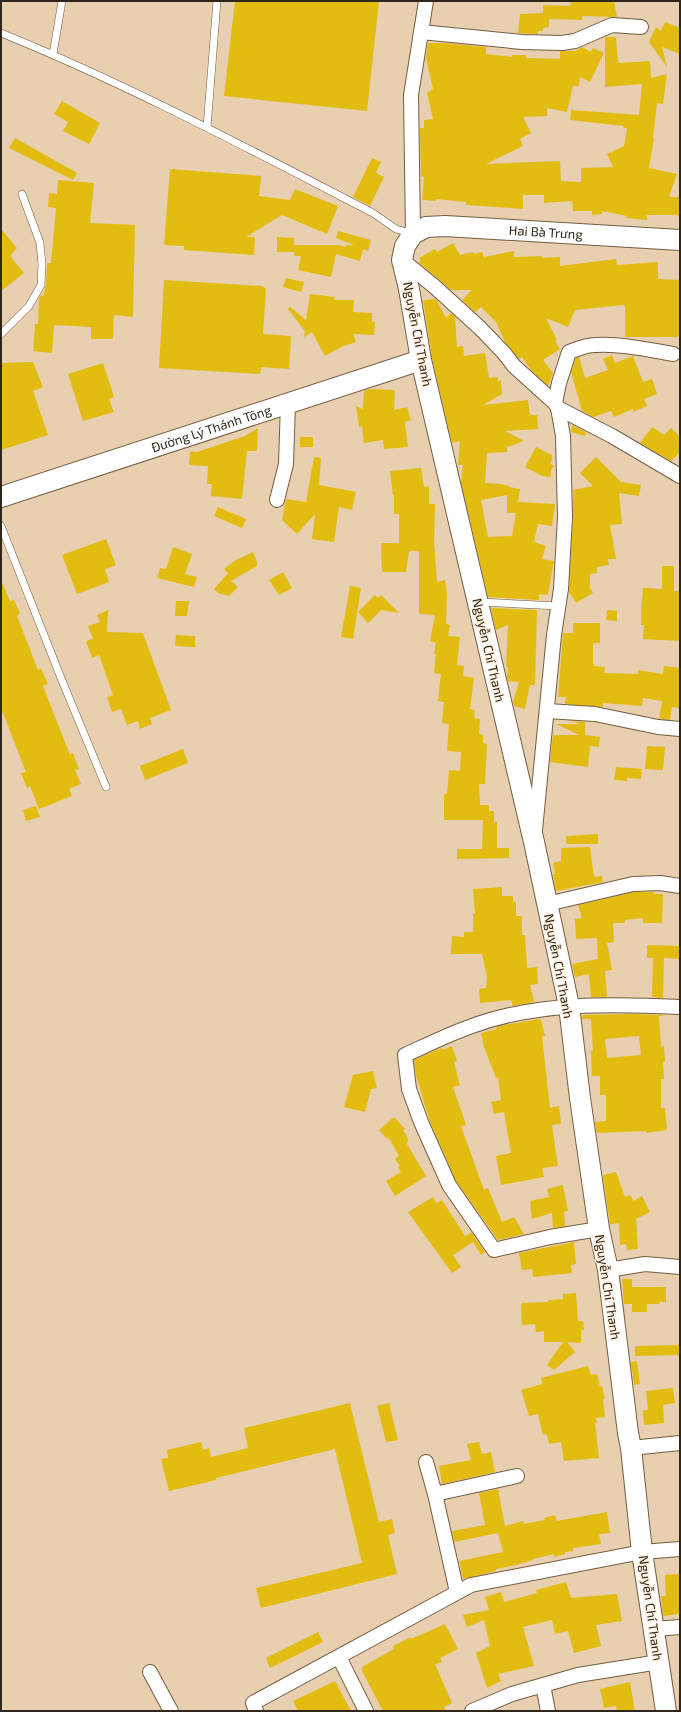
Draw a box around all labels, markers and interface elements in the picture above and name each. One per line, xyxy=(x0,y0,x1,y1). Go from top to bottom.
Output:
street label: Hai Bà Trưng xyxy=(508,222,583,242)
street label: Nguyễn Chí Thanh xyxy=(400,280,436,388)
street label: Đường Lý Thánh Tông xyxy=(149,401,273,455)
street label: Nguyễn Chí Thanh xyxy=(469,596,509,704)
street label: Nguyễn Chí Thanh xyxy=(541,912,577,1020)
street label: Nguyễn Chí Thanh xyxy=(592,1233,624,1341)
street label: Nguyễn Chí Thanh xyxy=(636,1554,666,1662)

